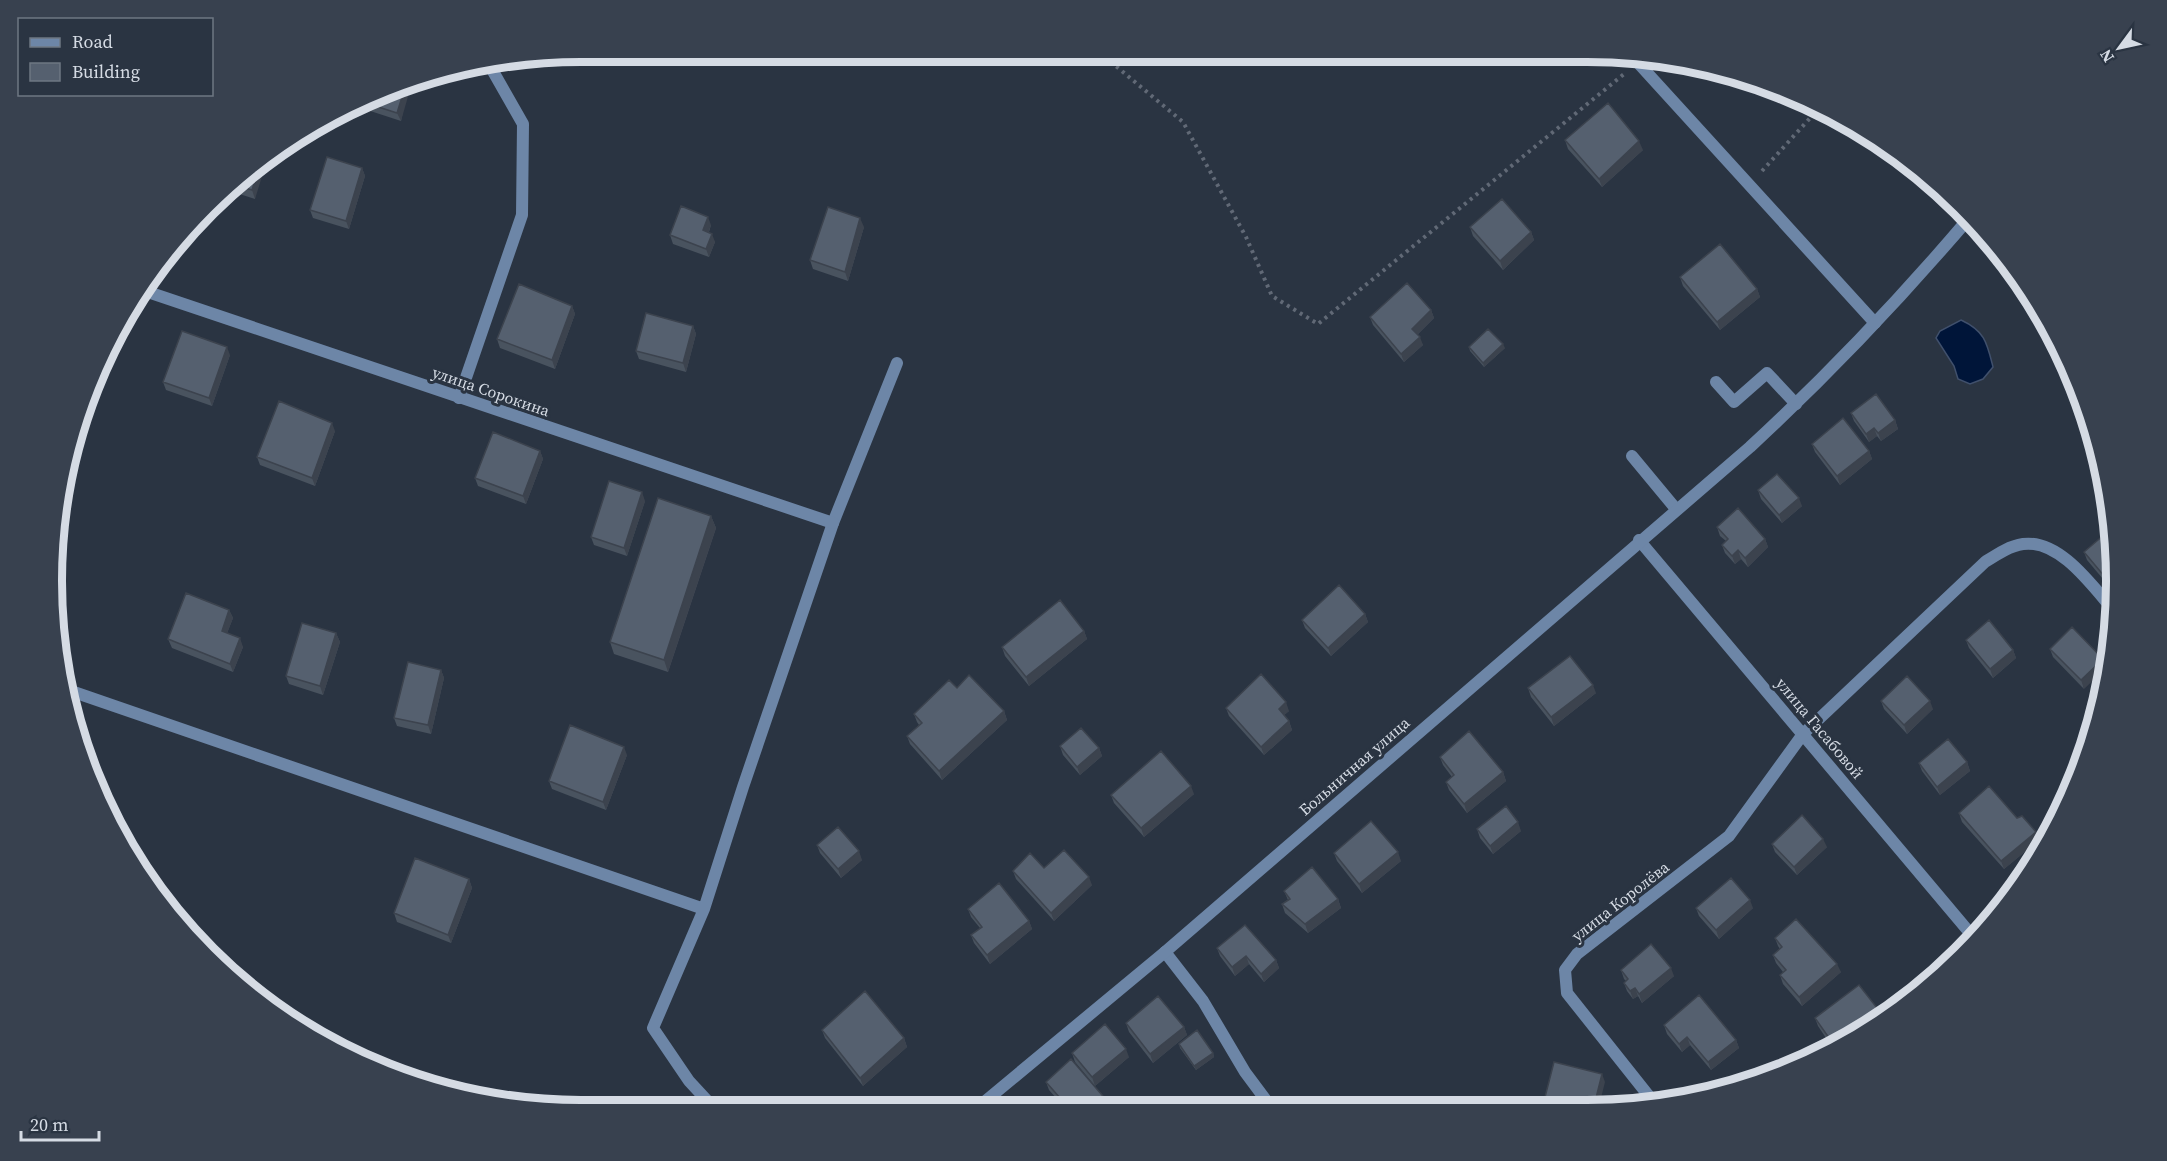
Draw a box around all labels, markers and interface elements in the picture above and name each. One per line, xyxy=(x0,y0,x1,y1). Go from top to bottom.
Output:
legend xyxy=(18,18,213,96)
north arrow xyxy=(2089,18,2149,78)
text: Road xyxy=(72,29,113,54)
text: N xyxy=(2094,45,2119,67)
text: Building xyxy=(72,59,140,84)
street label: улица Сорокина xyxy=(429,361,554,422)
street label: улица Гасабовой xyxy=(1771,673,1869,783)
street label: Больничная улица xyxy=(1294,711,1415,820)
street label: улица Королёва xyxy=(1566,855,1674,946)
scale bar xyxy=(21,1104,99,1142)
text: 20 m xyxy=(30,1112,68,1137)

